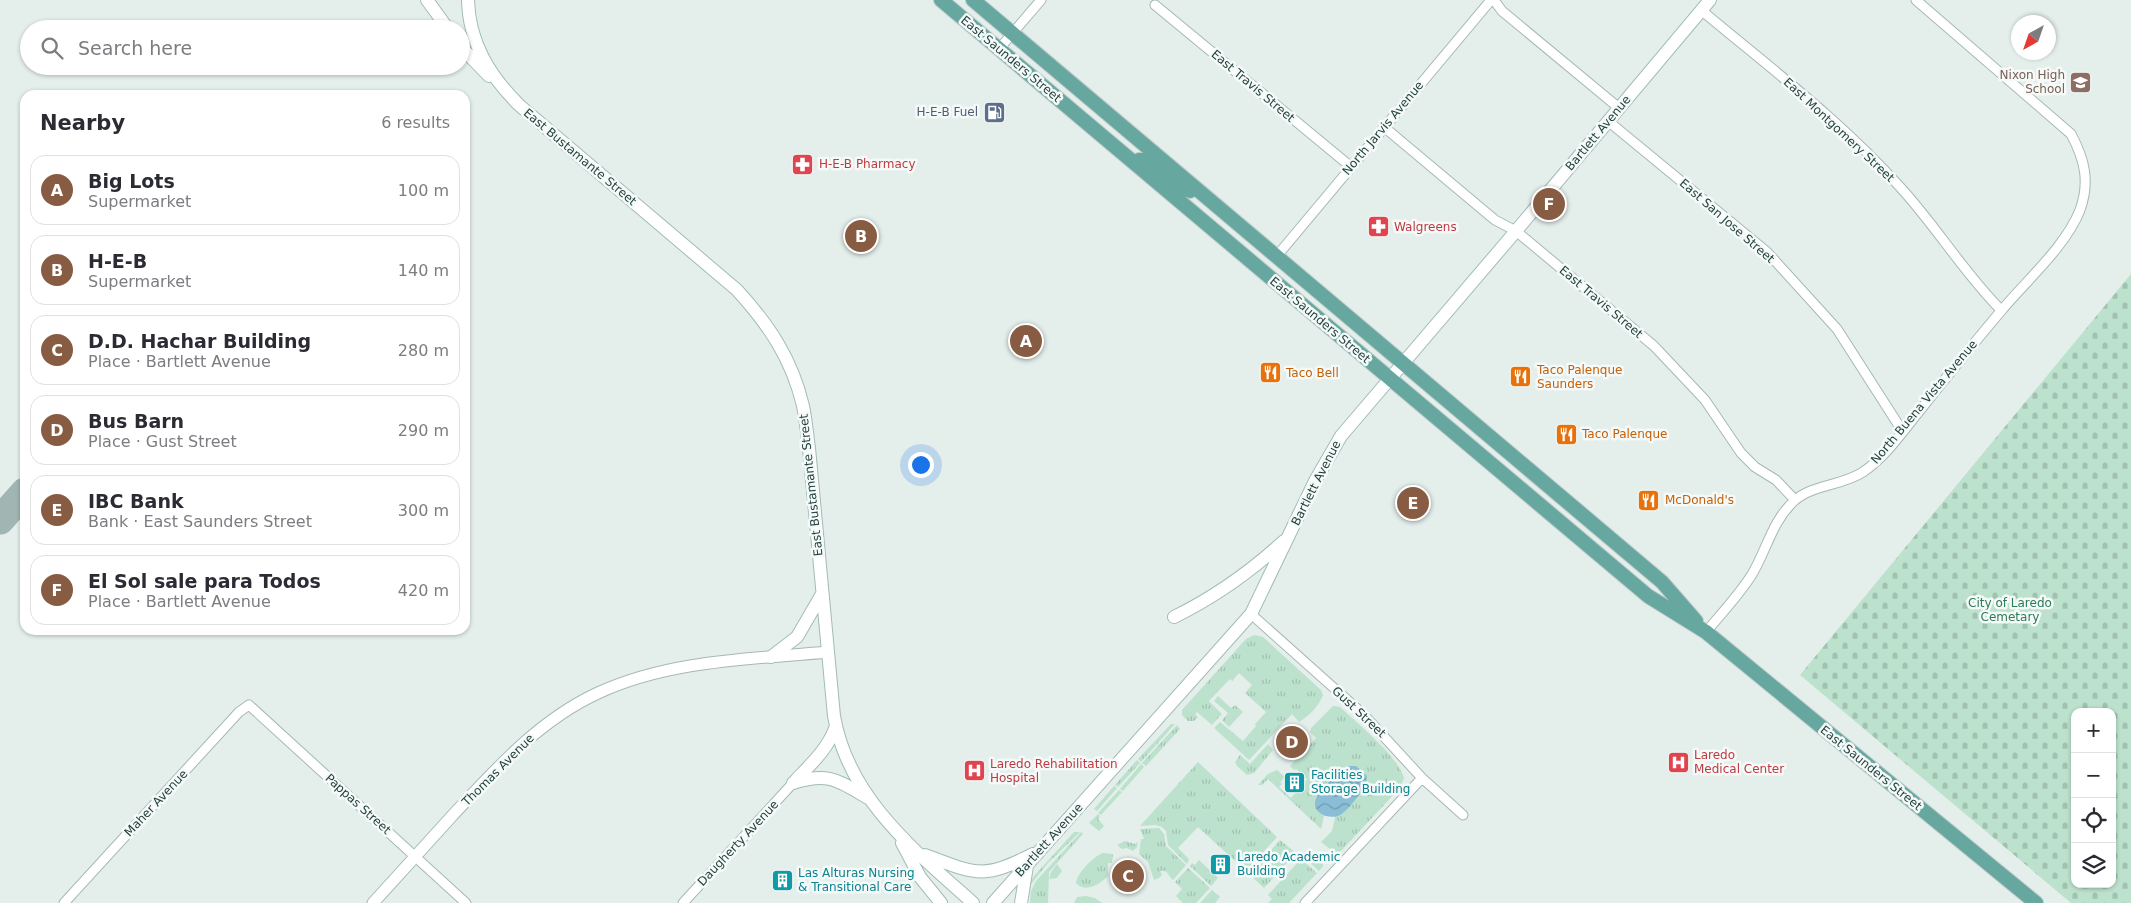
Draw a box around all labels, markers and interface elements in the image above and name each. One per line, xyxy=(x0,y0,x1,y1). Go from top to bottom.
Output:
street label: East Saunders Street xyxy=(958,13,1064,105)
north arrow xyxy=(2011,15,2056,60)
search box xyxy=(20,20,470,75)
icon: search xyxy=(38,34,66,62)
text: Search here xyxy=(78,37,192,59)
street label: East Travis Street xyxy=(1208,47,1298,125)
place label: Nixon High School xyxy=(2000,68,2065,96)
school or university icon: Nixon High School xyxy=(2069,70,2093,94)
street label: East Montgomery Street xyxy=(1781,75,1897,185)
street label: North Jarvis Avenue xyxy=(1340,78,1426,178)
street label: Bartlett Avenue xyxy=(1563,93,1633,173)
fuel station icon: H-E-B Fuel xyxy=(982,100,1006,124)
place label: H-E-B Fuel xyxy=(917,105,978,119)
street label: East Bustamante Street xyxy=(521,106,639,208)
text: Nearby xyxy=(40,111,125,135)
text: 6 results xyxy=(381,113,450,132)
pharmacy icon: H-E-B Pharmacy xyxy=(791,152,815,176)
place label: H-E-B Pharmacy xyxy=(819,157,916,171)
text: Big Lots xyxy=(88,170,175,192)
street label: East San Jose Street xyxy=(1677,176,1777,266)
text: A xyxy=(51,181,63,200)
text: 100 m xyxy=(398,181,449,200)
pin: F xyxy=(1533,185,1565,223)
text: Supermarket xyxy=(88,192,191,211)
pharmacy icon: Walgreens xyxy=(1366,215,1390,239)
pin: B xyxy=(845,217,877,255)
place label: Walgreens xyxy=(1394,220,1457,234)
text: H-E-B xyxy=(88,250,147,272)
text: B xyxy=(51,261,63,280)
text: 140 m xyxy=(398,261,449,280)
street label: East Travis Street xyxy=(1556,263,1646,341)
text: Supermarket xyxy=(88,272,191,291)
street label: East Saunders Street xyxy=(1267,274,1373,366)
pin: A xyxy=(1010,322,1042,360)
text: D.D. Hachar Building xyxy=(88,330,311,352)
street label: North Buena Vista Avenue xyxy=(1868,337,1980,467)
text: C xyxy=(51,341,63,360)
text: 280 m xyxy=(398,341,449,360)
text: Place · Bartlett Avenue xyxy=(88,352,271,371)
restaurant icon: Taco Bell xyxy=(1258,361,1282,385)
place label: Taco Palenque Saunders xyxy=(1536,363,1622,391)
restaurant icon: Taco Palenque Saunders xyxy=(1509,365,1533,389)
place label: Taco Bell xyxy=(1285,366,1339,380)
text: Bus Barn xyxy=(88,410,184,432)
street label: East Bustamante Street xyxy=(797,413,825,557)
text: D xyxy=(50,421,64,440)
text: 290 m xyxy=(398,421,449,440)
restaurant icon: Taco Palenque xyxy=(1554,422,1578,446)
place label: Taco Palenque xyxy=(1581,427,1667,441)
text: Place · Gust Street xyxy=(88,432,237,451)
street label: Bartlett Avenue xyxy=(1288,438,1344,528)
your location xyxy=(908,452,934,478)
pin: E xyxy=(1397,484,1429,522)
restaurant icon: McDonald's xyxy=(1637,488,1661,512)
text: IBC Bank xyxy=(88,490,184,512)
place label: McDonald's xyxy=(1665,493,1734,507)
text: E xyxy=(52,501,62,520)
text: 300 m xyxy=(398,501,449,520)
text: Bank · East Saunders Street xyxy=(88,512,312,531)
text: El Sol sale para Todos xyxy=(88,570,321,592)
text: F xyxy=(52,581,62,600)
text: 420 m xyxy=(398,581,449,600)
text: Place · Bartlett Avenue xyxy=(88,592,271,611)
park label: City of Laredo Cemetary xyxy=(1968,596,2052,624)
street label: Gust Street xyxy=(1329,684,1389,741)
map controls xyxy=(2071,708,2116,888)
button: + xyxy=(2071,708,2116,753)
pin: D xyxy=(1276,723,1308,761)
street label: East Saunders Street xyxy=(1817,723,1925,813)
street label: Thomas Avenue xyxy=(458,731,537,810)
place label: Laredo Medical Center xyxy=(1694,748,1784,776)
hospital icon: Laredo Medical Center xyxy=(1666,750,1690,774)
button: − xyxy=(2071,753,2116,798)
place label: Laredo Rehabilitation Hospital xyxy=(990,757,1118,785)
hospital icon: Laredo Rehabilitation Hospital xyxy=(962,759,986,783)
street label: Maher Avenue xyxy=(122,767,190,839)
place label: Facilities Storage Building xyxy=(1311,768,1410,796)
building icon: Facilities Storage Building xyxy=(1283,770,1307,794)
street label: Pappas Street xyxy=(322,771,394,837)
street label: Daugherty Avenue xyxy=(695,797,781,889)
button: locate xyxy=(2071,798,2116,843)
street label: Bartlett Avenue xyxy=(1012,800,1086,880)
button: layers xyxy=(2071,843,2116,888)
place label: Laredo Academic Building xyxy=(1237,850,1340,878)
building icon: Laredo Academic Building xyxy=(1209,852,1233,876)
pin: C xyxy=(1112,857,1144,895)
place label: Las Alturas Nursing & Transitional Care xyxy=(798,866,915,894)
building icon: Las Alturas Nursing & Transitional Care xyxy=(770,868,794,892)

